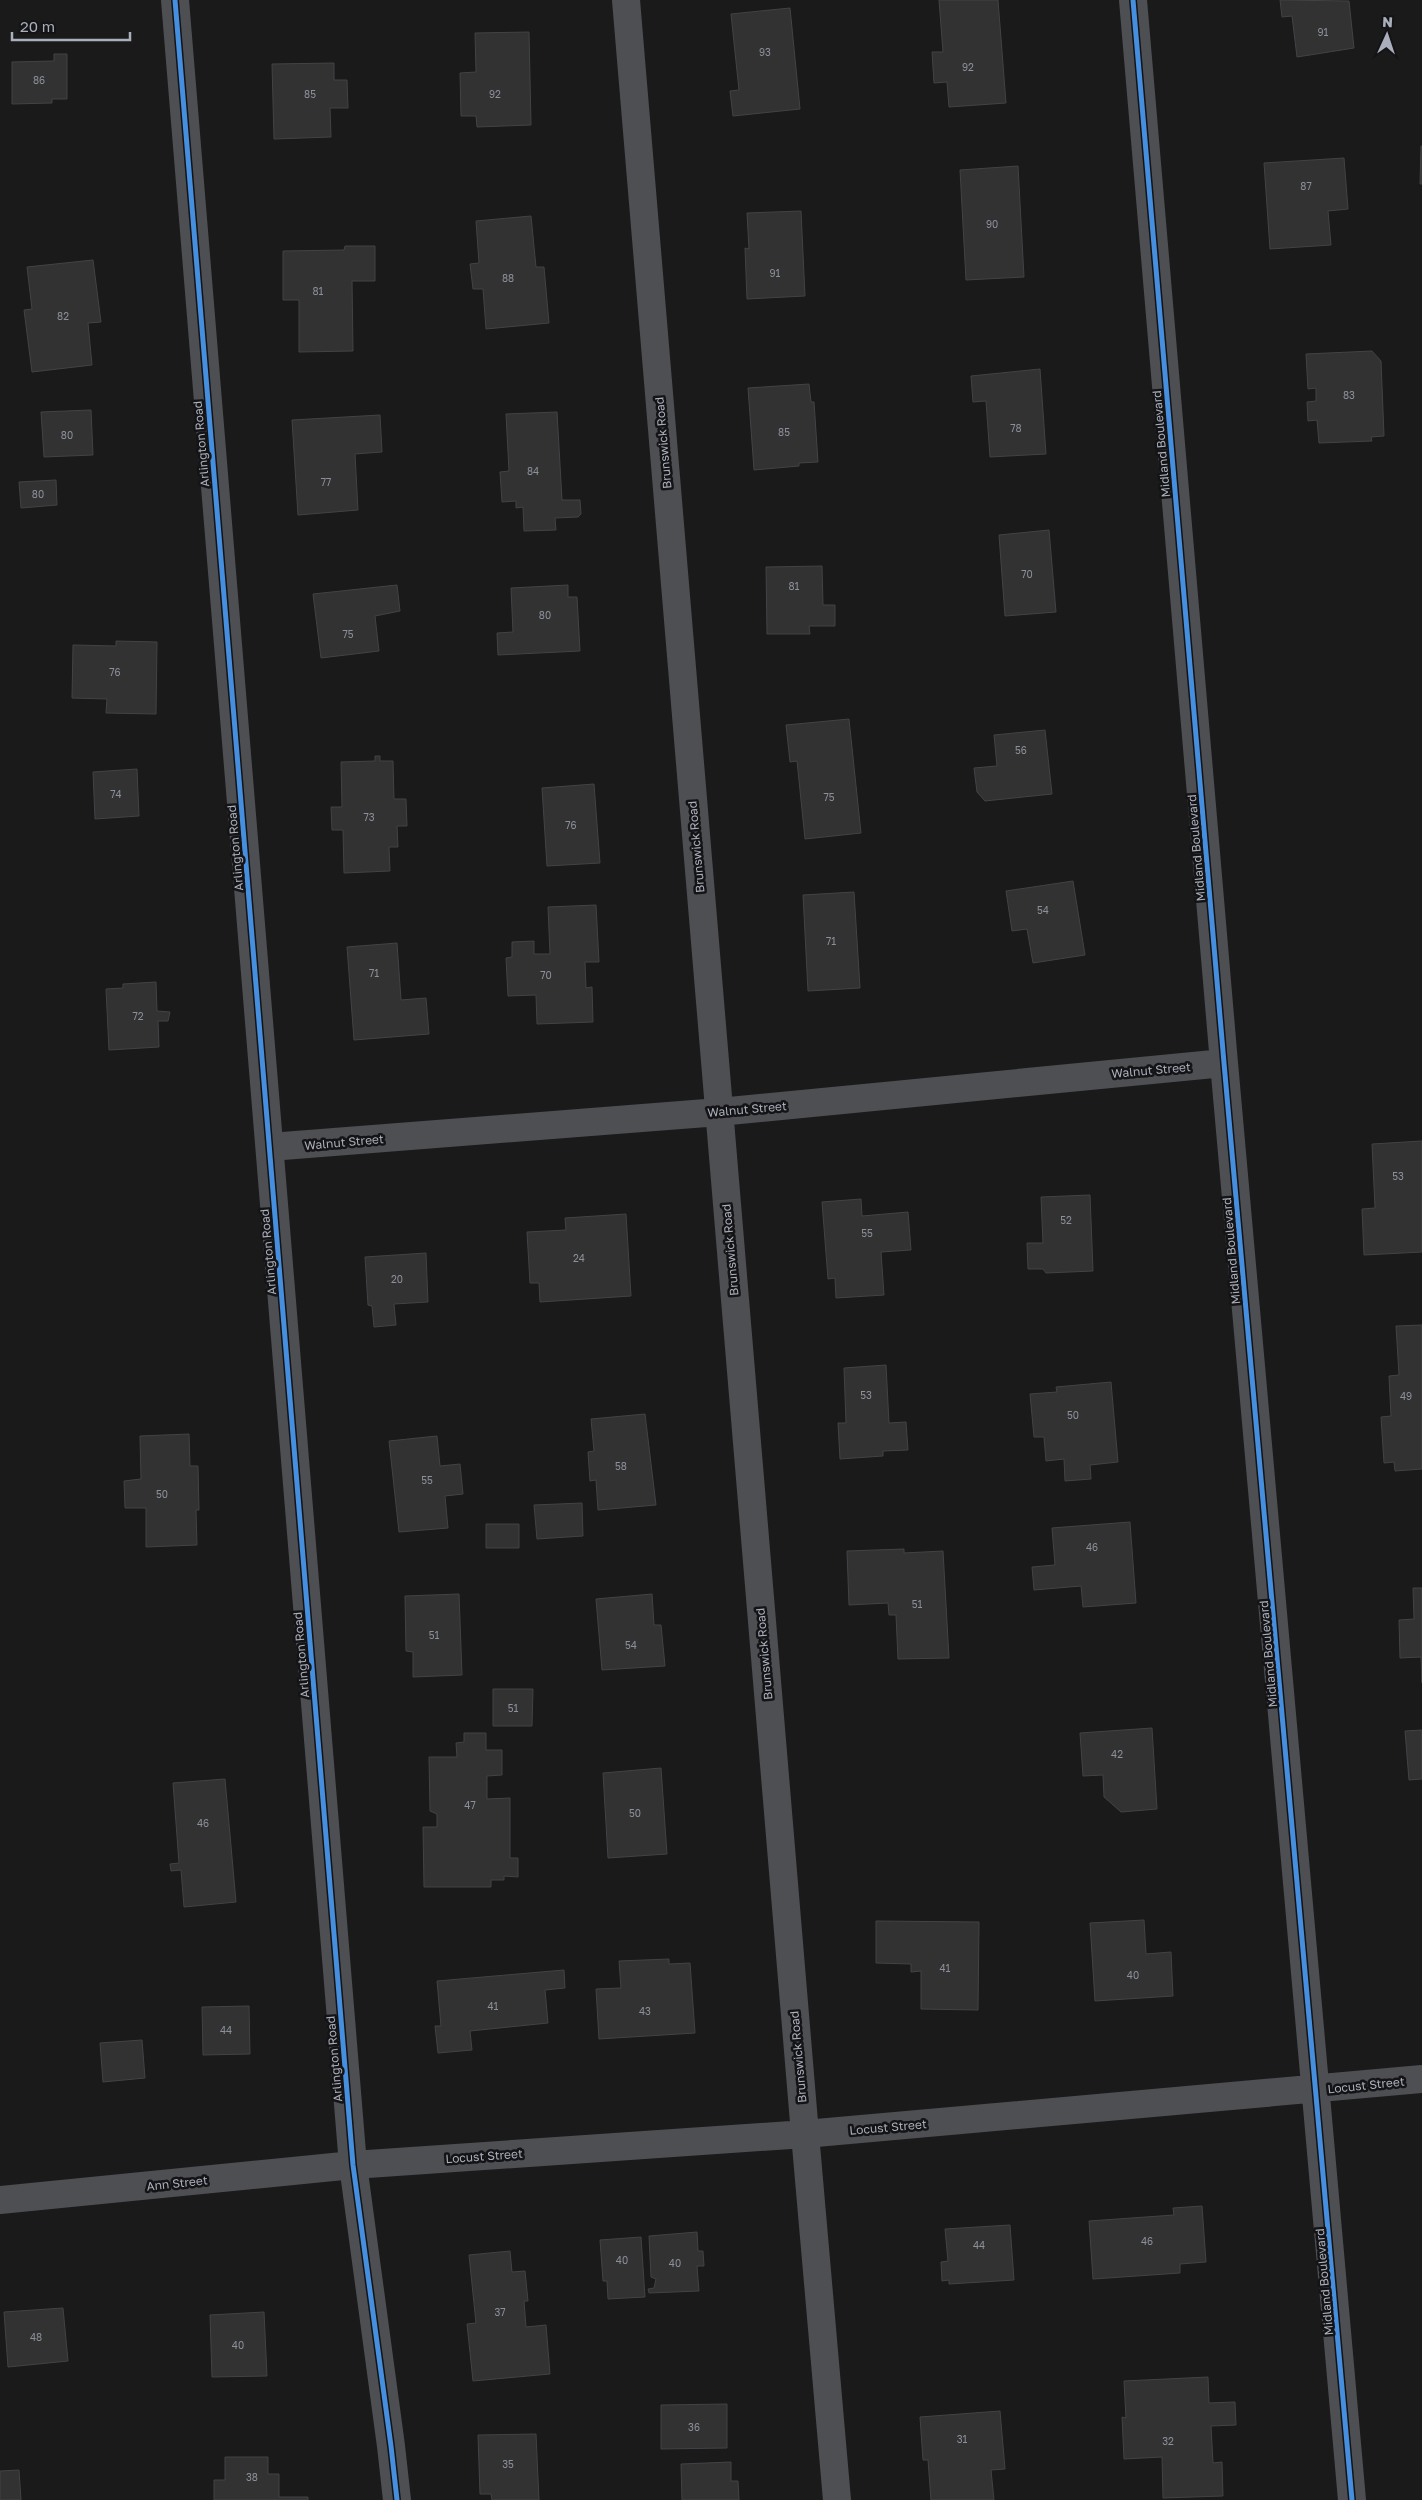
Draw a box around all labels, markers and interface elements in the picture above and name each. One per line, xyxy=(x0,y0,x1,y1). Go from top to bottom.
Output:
scale bar xyxy=(12,10,130,42)
north arrow xyxy=(1362,10,1412,60)
text: N xyxy=(1382,13,1393,30)
text: 20 m xyxy=(20,17,55,35)
house number: 91 xyxy=(1318,26,1329,38)
house number: 93 xyxy=(759,46,771,58)
house number: 92 xyxy=(962,61,974,73)
house number: 86 xyxy=(33,74,45,86)
house number: 85 xyxy=(304,88,316,100)
house number: 92 xyxy=(489,88,501,100)
house number: 87 xyxy=(1300,180,1312,192)
house number: 90 xyxy=(986,218,998,230)
house number: 91 xyxy=(770,267,781,279)
house number: 88 xyxy=(502,272,514,284)
house number: 81 xyxy=(313,285,324,297)
house number: 82 xyxy=(57,310,69,322)
house number: 83 xyxy=(1343,389,1355,401)
street label: Midland Boulevard xyxy=(1149,390,1173,498)
street label: Brunswick Road xyxy=(652,396,674,490)
street label: Arlington Road xyxy=(190,400,212,488)
house number: 78 xyxy=(1010,422,1022,434)
house number: 85 xyxy=(778,426,790,438)
house number: 80 xyxy=(61,429,73,441)
house number: 84 xyxy=(527,465,539,477)
house number: 77 xyxy=(321,476,331,488)
house number: 80 xyxy=(32,488,44,500)
house number: 70 xyxy=(1021,568,1033,580)
house number: 81 xyxy=(789,580,800,592)
house number: 80 xyxy=(539,609,551,621)
house number: 75 xyxy=(342,628,354,640)
house number: 76 xyxy=(109,666,121,678)
house number: 56 xyxy=(1015,744,1027,756)
house number: 74 xyxy=(110,788,122,800)
house number: 75 xyxy=(823,791,835,803)
street label: Midland Boulevard xyxy=(1184,794,1208,902)
street label: Brunswick Road xyxy=(685,800,707,894)
street label: Arlington Road xyxy=(224,804,246,892)
house number: 73 xyxy=(363,811,375,823)
house number: 76 xyxy=(565,819,577,831)
house number: 54 xyxy=(1037,904,1049,916)
house number: 71 xyxy=(826,935,836,947)
house number: 71 xyxy=(369,967,379,979)
house number: 70 xyxy=(540,969,552,981)
house number: 72 xyxy=(132,1010,144,1022)
street label: Walnut Street xyxy=(1111,1059,1192,1081)
street label: Walnut Street xyxy=(707,1098,788,1120)
street label: Walnut Street xyxy=(304,1131,385,1153)
house number: 53 xyxy=(1392,1170,1404,1182)
street label: Midland Boulevard xyxy=(1219,1197,1243,1305)
street label: Brunswick Road xyxy=(719,1203,741,1297)
street label: Arlington Road xyxy=(257,1208,279,1296)
house number: 52 xyxy=(1060,1214,1072,1226)
house number: 55 xyxy=(861,1227,873,1239)
house number: 24 xyxy=(573,1252,585,1264)
house number: 20 xyxy=(391,1273,403,1285)
house number: 53 xyxy=(860,1389,872,1401)
house number: 49 xyxy=(1400,1390,1412,1402)
house number: 50 xyxy=(1067,1409,1079,1421)
house number: 58 xyxy=(615,1460,627,1472)
house number: 55 xyxy=(421,1474,433,1486)
house number: 50 xyxy=(156,1488,168,1500)
house number: 46 xyxy=(1086,1541,1098,1553)
house number: 51 xyxy=(912,1598,922,1610)
street label: Midland Boulevard xyxy=(1256,1600,1280,1708)
street label: Brunswick Road xyxy=(753,1607,775,1701)
street label: Arlington Road xyxy=(290,1611,312,1699)
house number: 51 xyxy=(429,1629,439,1641)
house number: 54 xyxy=(625,1639,637,1651)
house number: 51 xyxy=(508,1702,518,1714)
house number: 42 xyxy=(1111,1748,1123,1760)
house number: 47 xyxy=(464,1799,476,1811)
house number: 50 xyxy=(629,1807,641,1819)
house number: 46 xyxy=(197,1817,209,1829)
house number: 41 xyxy=(940,1962,951,1974)
house number: 40 xyxy=(1127,1969,1139,1981)
house number: 41 xyxy=(488,2000,499,2012)
house number: 43 xyxy=(639,2005,651,2017)
street label: Brunswick Road xyxy=(787,2010,809,2104)
street label: Arlington Road xyxy=(323,2015,345,2103)
house number: 44 xyxy=(220,2024,232,2036)
street label: Locust Street xyxy=(1327,2073,1405,2097)
street label: Locust Street xyxy=(849,2116,927,2138)
street label: Locust Street xyxy=(445,2146,523,2166)
street label: Ann Street xyxy=(146,2172,208,2194)
street label: Midland Boulevard xyxy=(1312,2228,1336,2336)
house number: 46 xyxy=(1141,2235,1153,2247)
house number: 44 xyxy=(973,2239,985,2251)
house number: 40 xyxy=(616,2254,628,2266)
house number: 40 xyxy=(669,2257,681,2269)
house number: 37 xyxy=(494,2306,506,2318)
house number: 48 xyxy=(30,2331,42,2343)
house number: 40 xyxy=(232,2339,244,2351)
house number: 36 xyxy=(688,2421,700,2433)
house number: 31 xyxy=(957,2433,967,2445)
house number: 32 xyxy=(1162,2435,1174,2447)
house number: 35 xyxy=(502,2458,514,2470)
house number: 38 xyxy=(246,2471,258,2483)

